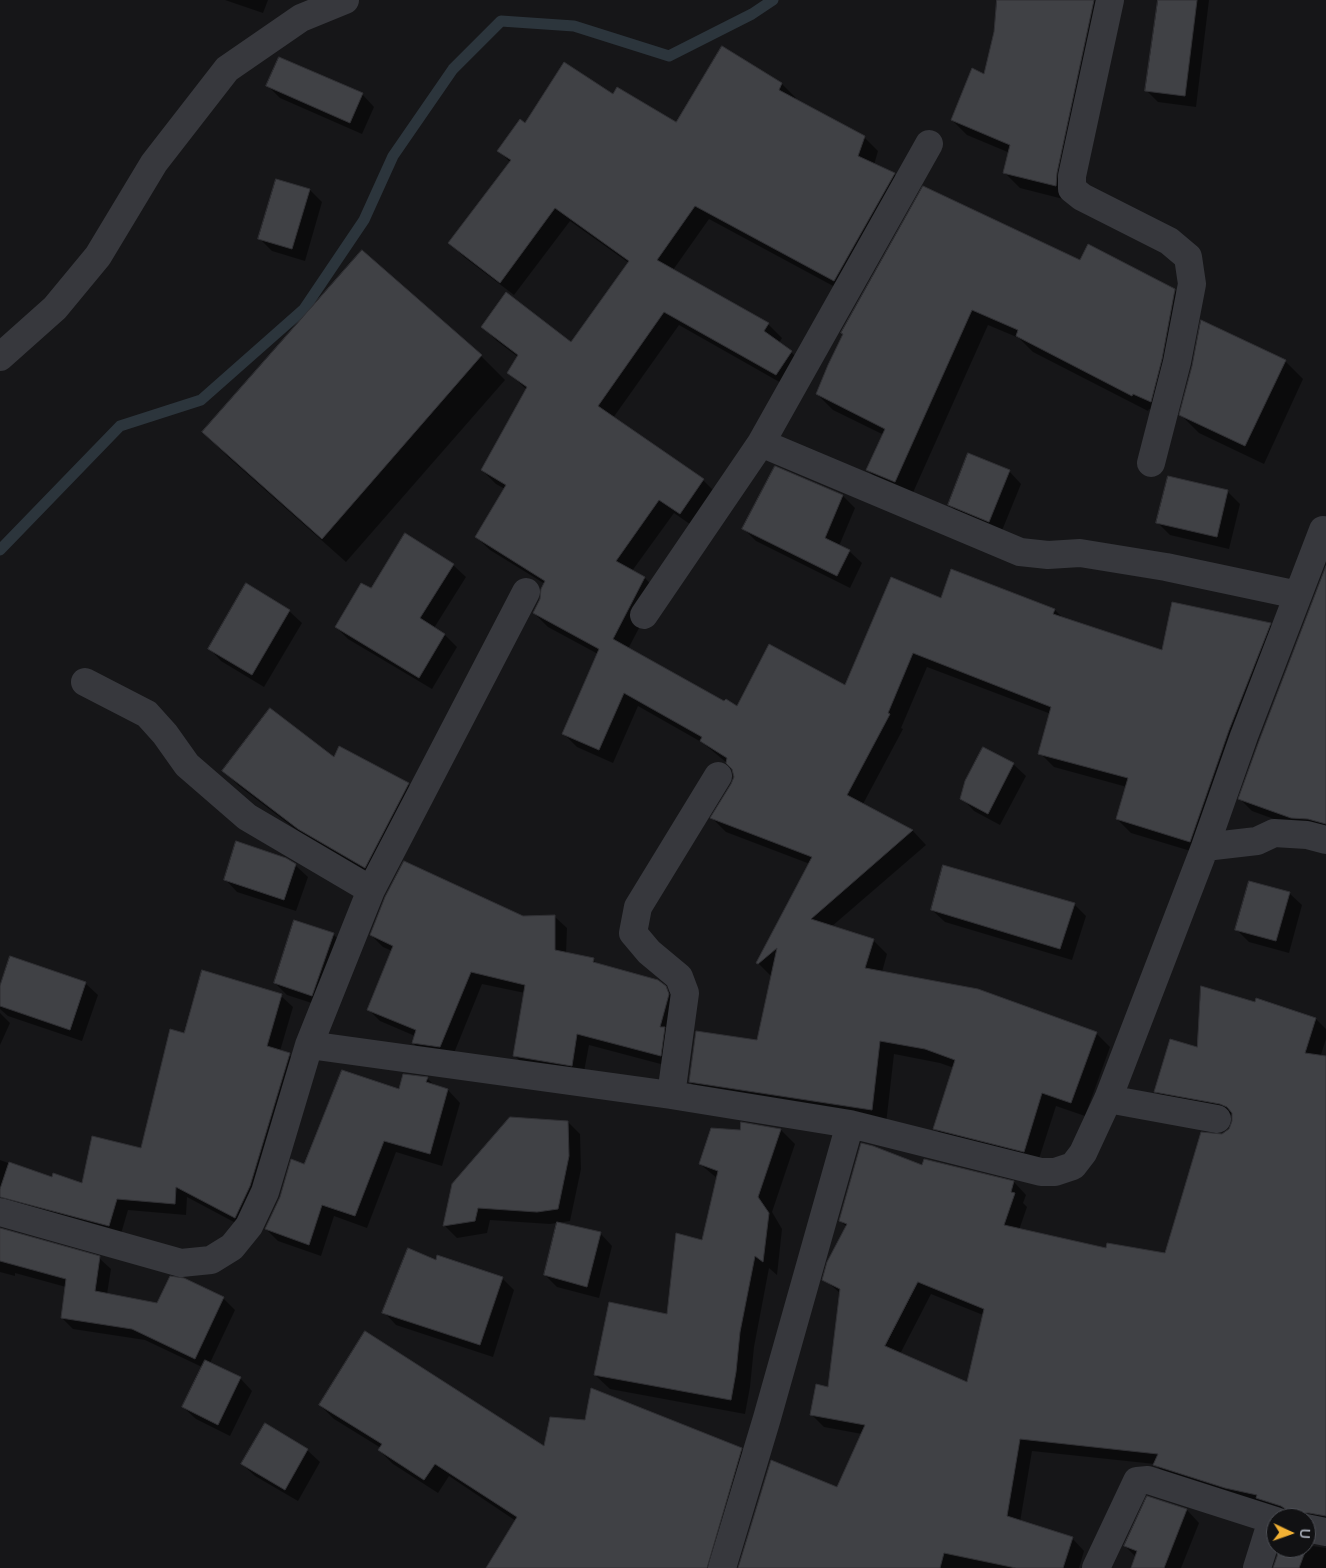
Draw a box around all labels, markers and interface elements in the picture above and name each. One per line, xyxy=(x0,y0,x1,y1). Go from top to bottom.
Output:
north arrow xyxy=(1266,1508,1316,1558)
text: U xyxy=(1296,1528,1314,1539)

